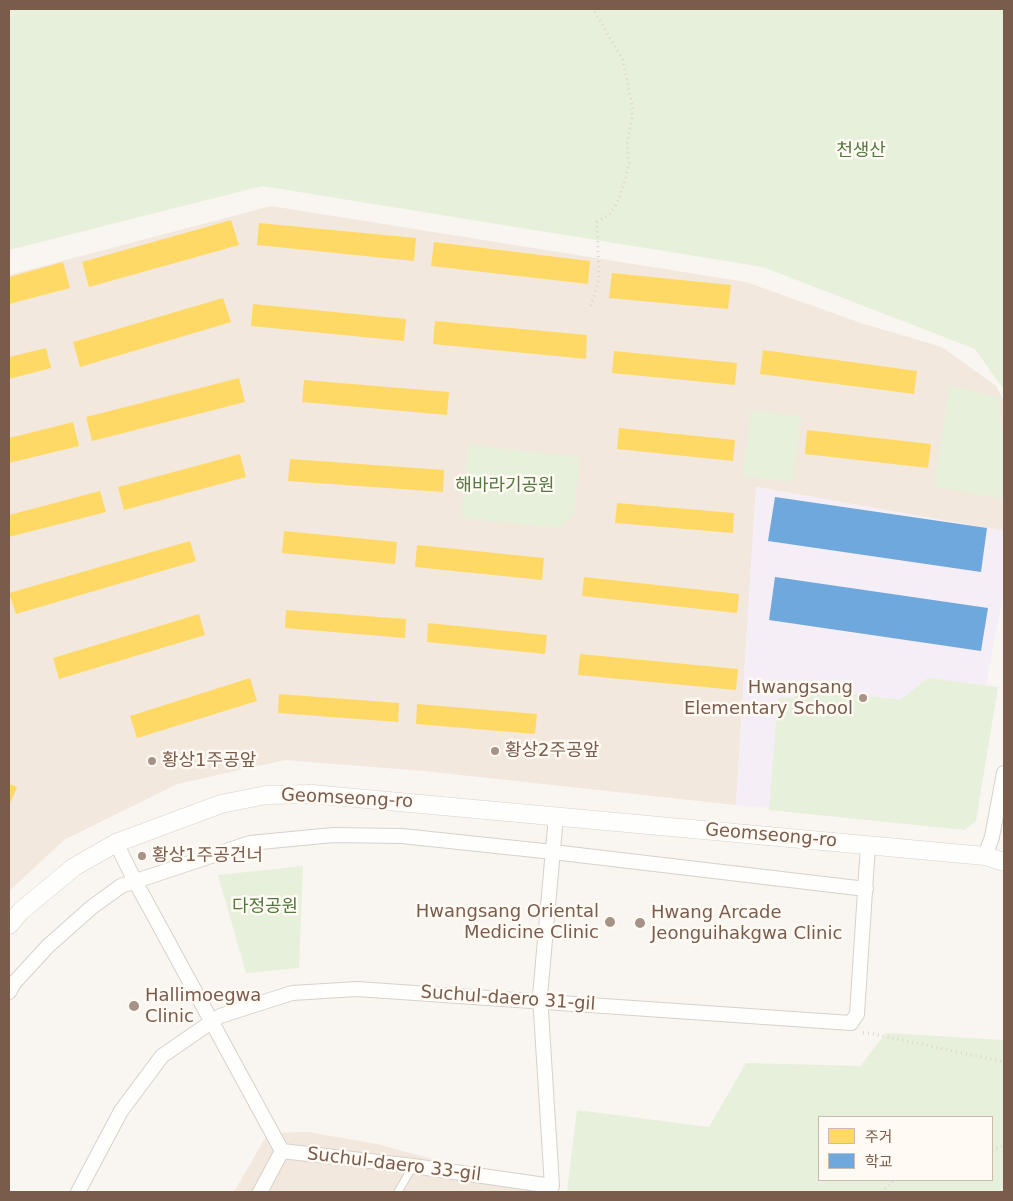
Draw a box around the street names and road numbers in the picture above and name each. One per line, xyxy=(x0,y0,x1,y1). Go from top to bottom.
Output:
street label: Geomseong-ro xyxy=(280,785,414,813)
street label: Geomseong-ro xyxy=(704,819,838,853)
street label: Suchul-daero 31-gil xyxy=(420,982,596,1016)
street label: Suchul-daero 33-gil xyxy=(306,1144,482,1186)

